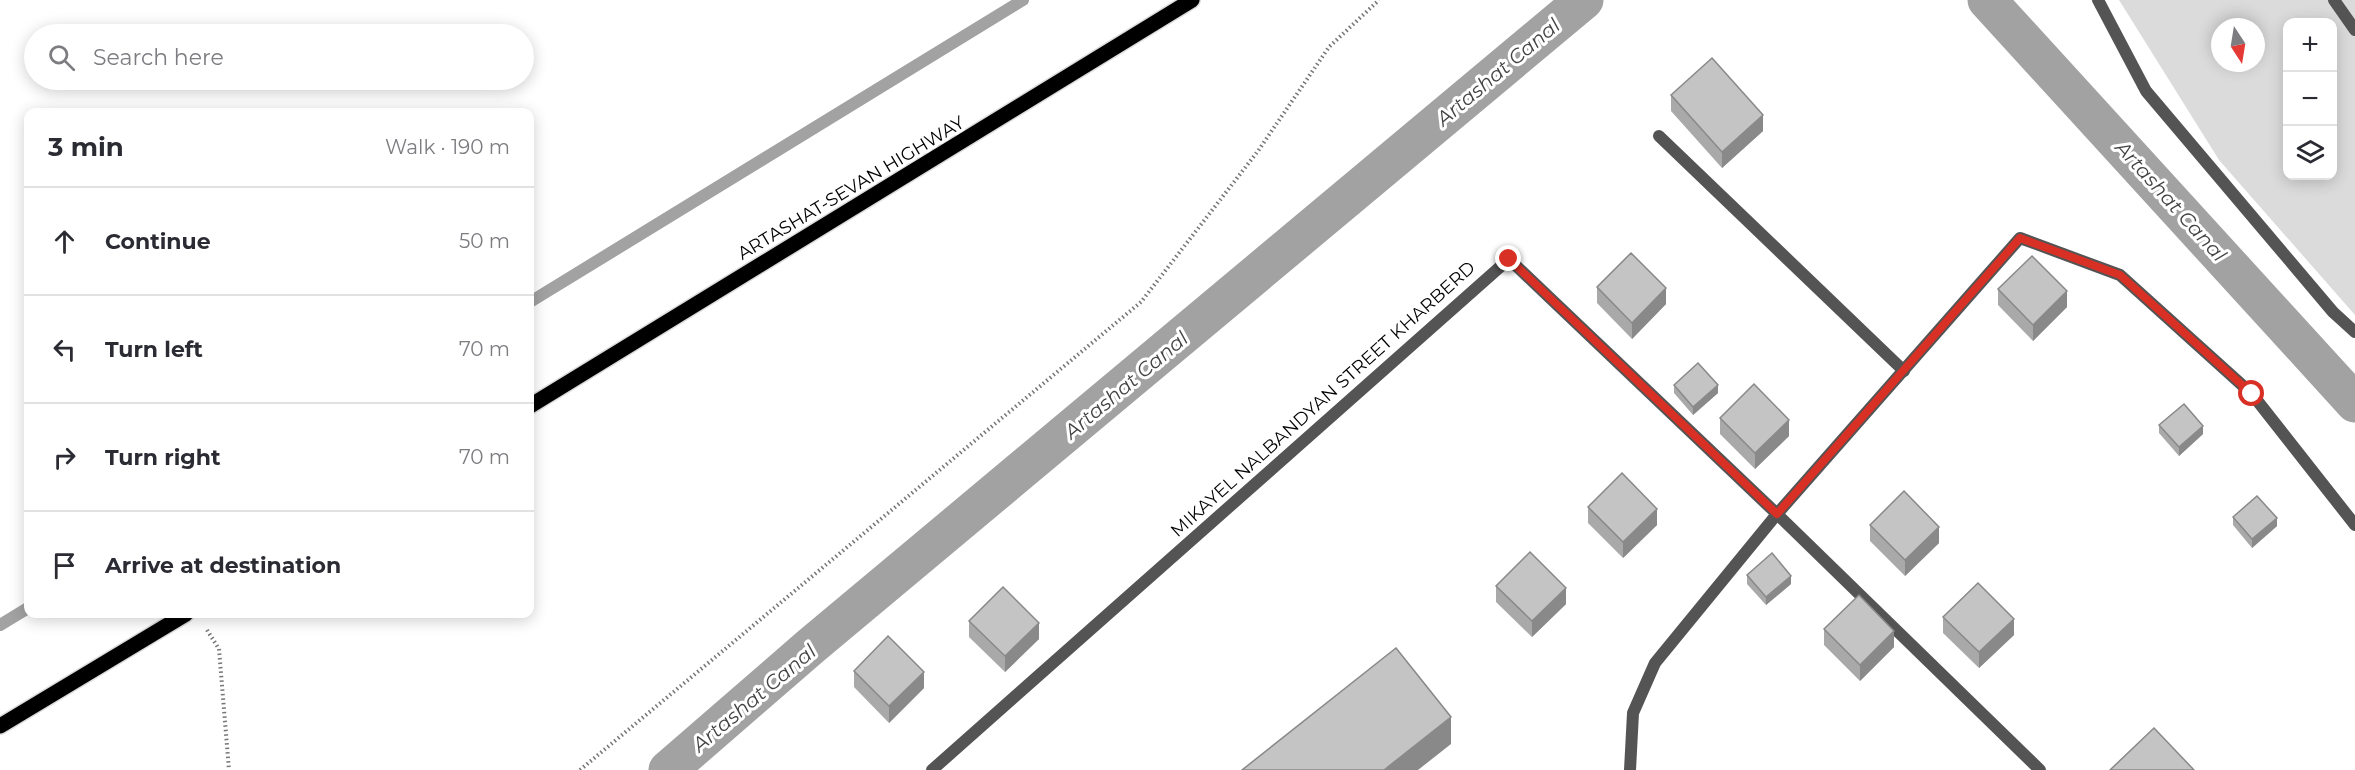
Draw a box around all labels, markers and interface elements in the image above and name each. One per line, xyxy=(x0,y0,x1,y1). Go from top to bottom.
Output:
water label: Artashat Canal xyxy=(1430,13,1565,131)
north arrow xyxy=(2211,18,2265,72)
map controls xyxy=(2283,18,2337,180)
button: + xyxy=(2283,18,2337,72)
search box xyxy=(24,24,534,90)
icon: search xyxy=(45,41,78,74)
text: Search here xyxy=(93,44,224,71)
button: − xyxy=(2283,72,2337,126)
street label: ARTASHAT-SEVAN HIGHWAY xyxy=(734,111,969,265)
button: layers xyxy=(2283,126,2337,180)
text: 3 min xyxy=(48,131,124,163)
text: Walk · 190 m xyxy=(385,135,510,159)
water label: Artashat Canal xyxy=(2110,135,2232,267)
icon: ahead xyxy=(48,225,81,258)
text: Continue xyxy=(105,228,211,255)
text: 50 m xyxy=(459,229,510,253)
route end xyxy=(1495,245,1521,271)
street label: MIKAYEL NALBANDYAN STREET KHARBERD xyxy=(1166,256,1480,542)
water label: Artashat Canal xyxy=(1058,326,1193,444)
icon: left xyxy=(48,333,81,366)
text: Turn left xyxy=(105,336,203,363)
text: 70 m xyxy=(459,337,510,361)
route start xyxy=(2238,380,2264,406)
icon: right xyxy=(48,441,81,474)
text: Turn right xyxy=(105,444,220,471)
text: 70 m xyxy=(459,445,510,469)
icon: arrive xyxy=(48,549,81,582)
text: Arrive at destination xyxy=(105,552,341,579)
water label: Artashat Canal xyxy=(686,639,821,757)

